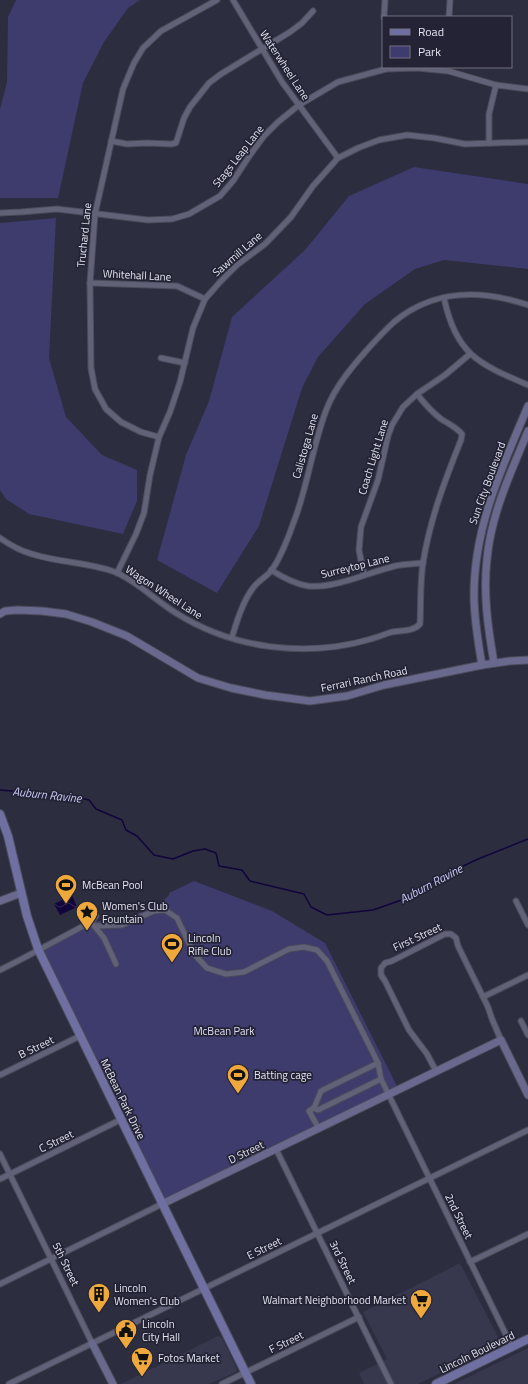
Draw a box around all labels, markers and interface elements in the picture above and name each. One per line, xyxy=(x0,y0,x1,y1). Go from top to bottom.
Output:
legend xyxy=(382,16,512,68)
text: Road xyxy=(418,22,444,41)
street label: Waterwheel Lane xyxy=(256,27,314,104)
text: Park xyxy=(418,42,441,61)
street label: Stags Leap Lane xyxy=(209,121,268,191)
street label: Truchard Lane xyxy=(73,201,95,268)
street label: Sawmill Lane xyxy=(209,228,266,280)
street label: Whitehall Lane xyxy=(102,265,172,285)
street label: Calistoga Lane xyxy=(288,411,322,480)
street label: Coach Light Lane xyxy=(354,417,392,497)
street label: Sun City Boulevard xyxy=(465,439,509,526)
street label: Surreytop Lane xyxy=(319,550,391,582)
street label: Wagon Wheel Lane xyxy=(122,561,206,623)
street label: Ferrari Ranch Road xyxy=(319,662,409,696)
water label: Auburn Ravine xyxy=(12,781,84,808)
water label: Auburn Ravine xyxy=(396,858,467,908)
sports icon: McBean Pool xyxy=(53,872,79,905)
place label: McBean Pool xyxy=(82,877,143,893)
place label: Women's Club Fountain xyxy=(102,898,168,927)
place icon: Women's Club Fountain xyxy=(74,899,100,932)
street label: First Street xyxy=(390,919,444,955)
place label: Lincoln Rifle Club xyxy=(188,930,232,959)
sports icon: Lincoln Rifle Club xyxy=(159,931,185,964)
park label: McBean Park xyxy=(193,1023,255,1039)
street label: B Street xyxy=(16,1032,57,1062)
street label: McBean Park Drive xyxy=(97,1056,150,1142)
sports icon: Batting cage xyxy=(225,1062,251,1095)
place label: Batting cage xyxy=(254,1067,312,1083)
street label: C Street xyxy=(36,1126,76,1156)
street label: D Street xyxy=(225,1136,267,1167)
street label: 2nd Street xyxy=(441,1191,477,1241)
street label: E Street xyxy=(244,1233,284,1263)
street label: 3rd Street xyxy=(326,1238,360,1286)
street label: 5th Street xyxy=(49,1239,83,1289)
place label: Lincoln Women's Club xyxy=(114,1280,180,1309)
building icon: Lincoln Women's Club xyxy=(86,1281,112,1314)
supermarket icon: Walmart Neighborhood Market xyxy=(408,1287,434,1320)
place label: Walmart Neighborhood Market xyxy=(262,1292,406,1308)
place label: Lincoln City Hall xyxy=(142,1316,180,1345)
public building icon: Lincoln City Hall xyxy=(113,1317,139,1350)
street label: F Street xyxy=(266,1327,306,1357)
street label: Lincoln Boulevard xyxy=(437,1327,517,1377)
supermarket icon: Fotos Market xyxy=(129,1345,155,1378)
place label: Fotos Market xyxy=(158,1350,220,1366)

